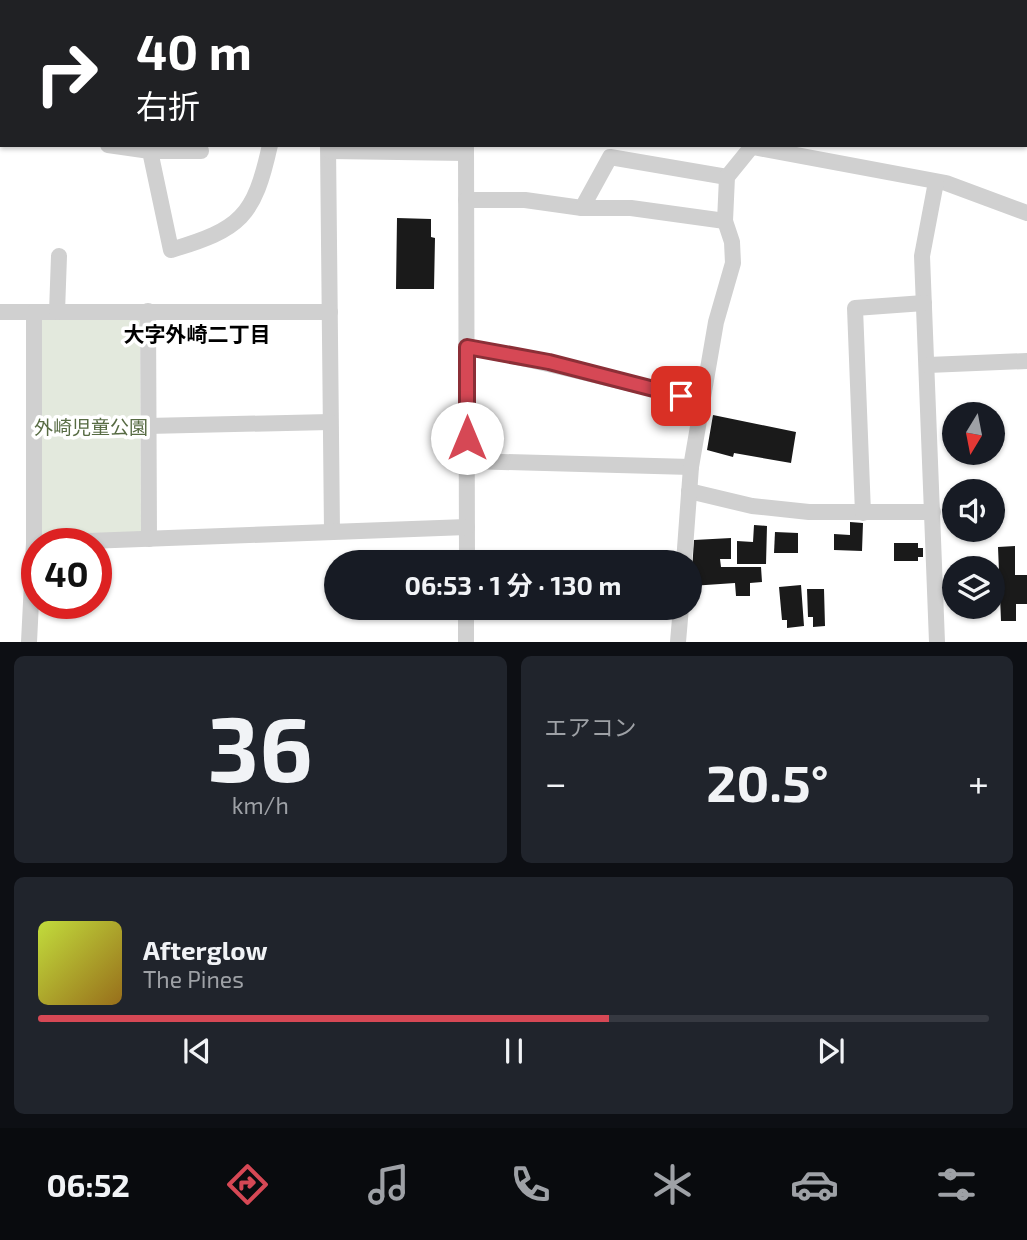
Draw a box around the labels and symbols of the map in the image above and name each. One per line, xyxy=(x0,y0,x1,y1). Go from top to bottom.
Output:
district label: 大字外崎二丁目 xyxy=(124,321,271,346)
pin xyxy=(651,366,711,426)
position arrow xyxy=(430,401,504,475)
north arrow xyxy=(942,402,1004,466)
park label: 外崎児童公園 xyxy=(34,415,148,438)
speed limit sign: 40 xyxy=(21,528,112,619)

